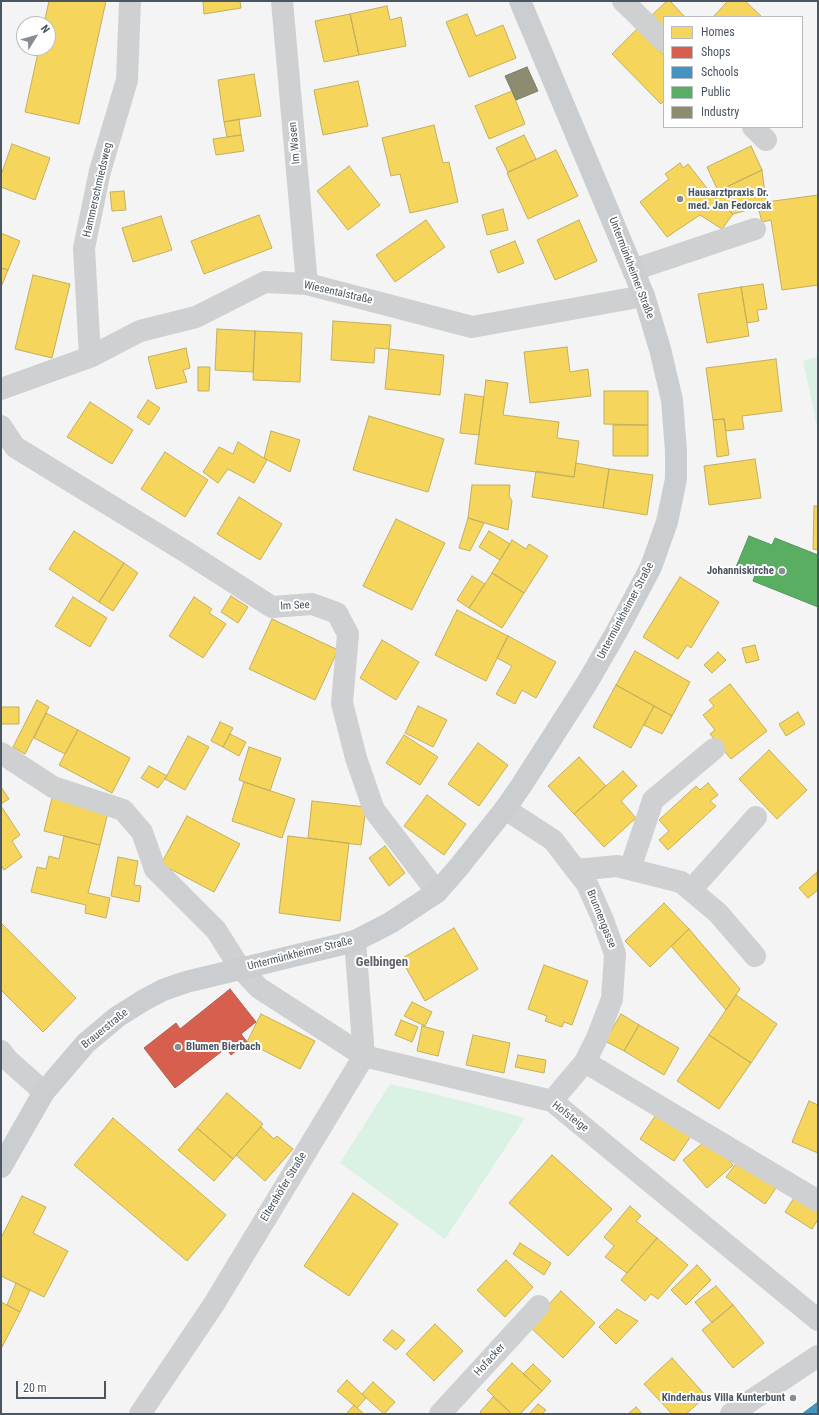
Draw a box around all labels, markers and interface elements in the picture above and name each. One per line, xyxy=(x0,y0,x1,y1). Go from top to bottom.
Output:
north arrow xyxy=(16,16,56,56)
legend xyxy=(663,16,803,128)
text: N xyxy=(38,22,52,36)
text: Homes xyxy=(701,25,735,39)
text: Shops xyxy=(701,45,730,59)
text: Schools xyxy=(701,65,739,79)
text: Public xyxy=(701,85,730,99)
text: Industry xyxy=(701,105,739,119)
street label: Im Wasen xyxy=(287,121,303,165)
street label: Hammerschmiedsweg xyxy=(81,141,115,239)
place label: Hausarztpraxis Dr. med. Jan Fedorcak xyxy=(688,186,771,212)
marker: Hausarztpraxis Dr. med. Jan Fedorcak xyxy=(675,194,685,204)
street label: Untermünkheimer Straße xyxy=(606,215,656,321)
street label: Wiesentalstraße xyxy=(302,279,374,307)
street label: Untermünkheimer Straße xyxy=(595,560,657,662)
place label: Johanniskirche xyxy=(707,564,774,578)
marker: Johanniskirche xyxy=(777,566,787,576)
street label: Im See xyxy=(280,599,310,613)
street label: Brunnengasse xyxy=(583,888,619,950)
street label: Untermünkheimer Straße xyxy=(246,935,354,973)
district label: Gelbingen xyxy=(356,955,408,971)
street label: Brauerstraße xyxy=(79,1006,131,1052)
place label: Blumen Bierbach xyxy=(186,1040,261,1054)
marker: Blumen Bierbach xyxy=(173,1042,183,1052)
street label: Hofsteige xyxy=(549,1099,591,1135)
street label: Eltershöfer Straße xyxy=(258,1150,310,1224)
street label: Hofacker xyxy=(472,1341,508,1379)
scale bar xyxy=(18,1373,108,1399)
text: 20 m xyxy=(23,1381,47,1395)
place label: Kinderhaus Villa Kunterbunt xyxy=(662,1391,785,1405)
marker: Kinderhaus Villa Kunterbunt xyxy=(788,1393,798,1403)

